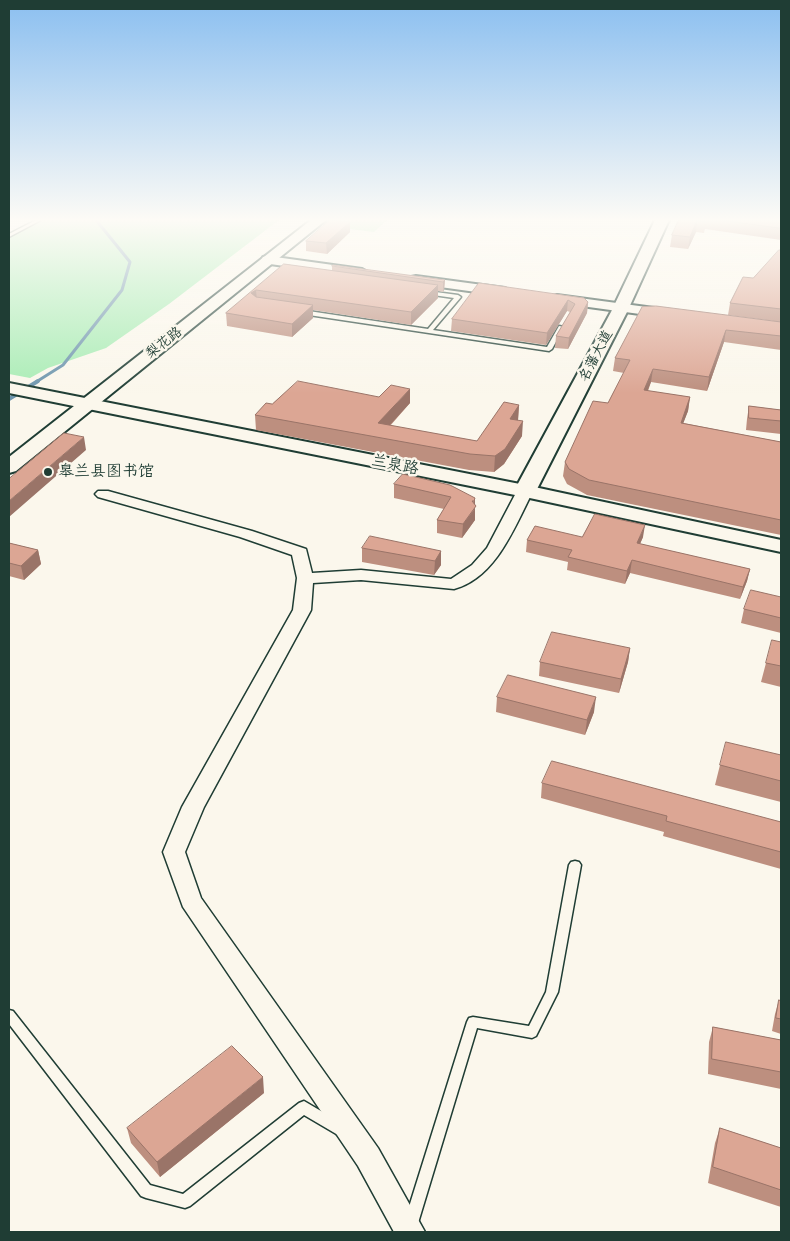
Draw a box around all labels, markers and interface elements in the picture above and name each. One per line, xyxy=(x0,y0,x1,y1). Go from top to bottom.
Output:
street label: 梨花路 xyxy=(142,323,186,363)
street label: 名藩大道 xyxy=(575,327,617,385)
street label: 兰泉路 xyxy=(370,451,420,479)
place label: 皋兰县图书馆 xyxy=(58,462,154,482)
marker: 皋兰县图书馆 xyxy=(42,466,54,478)

